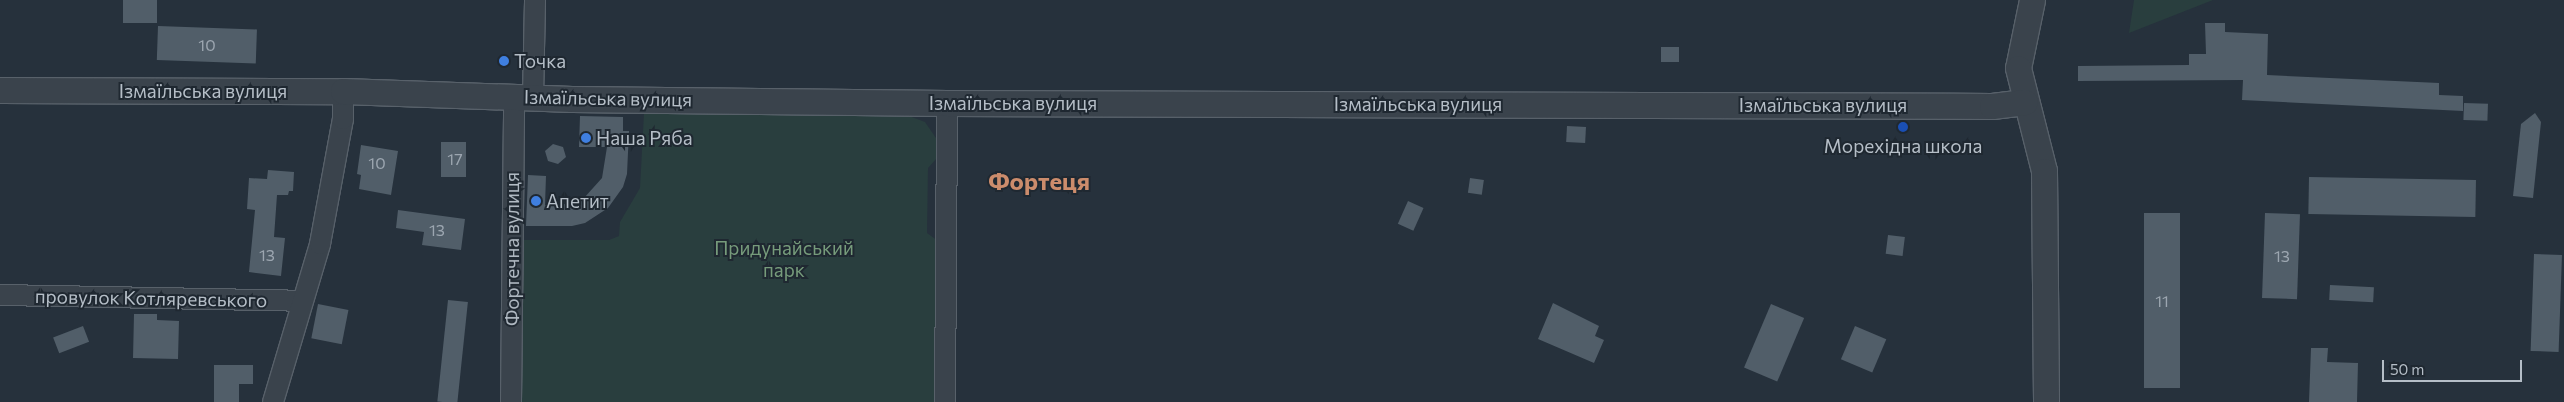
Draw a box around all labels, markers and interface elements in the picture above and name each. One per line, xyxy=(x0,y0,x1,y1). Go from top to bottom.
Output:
house number: 10 xyxy=(198,35,216,55)
place label: Точка xyxy=(514,50,566,72)
marker: Точка xyxy=(498,55,510,67)
street label: Ізмаїльська вулиця xyxy=(119,80,287,102)
street label: Ізмаїльська вулиця xyxy=(524,85,692,111)
street label: Ізмаїльська вулиця xyxy=(929,92,1097,114)
street label: Ізмаїльська вулиця xyxy=(1334,93,1502,115)
street label: Ізмаїльська вулиця xyxy=(1739,94,1907,116)
marker: Морехідна школа xyxy=(1897,121,1909,133)
place label: Наша Ряба xyxy=(596,127,693,149)
marker: Наша Ряба xyxy=(580,132,592,144)
place label: Морехідна школа xyxy=(1824,135,1982,157)
house number: 17 xyxy=(447,149,463,169)
house number: 10 xyxy=(368,153,386,173)
district label: Фортеця xyxy=(988,167,1090,195)
street label: Фортечна вулиця xyxy=(501,172,523,326)
place label: Апетит xyxy=(546,190,609,212)
marker: Апетит xyxy=(530,195,542,207)
house number: 13 xyxy=(429,220,445,240)
park label: Придунайський парк xyxy=(714,237,854,281)
house number: 13 xyxy=(259,245,275,265)
house number: 13 xyxy=(2274,246,2290,266)
street label: провулок Котляревського xyxy=(35,285,267,311)
house number: 11 xyxy=(2155,291,2169,311)
scale bar xyxy=(2384,350,2524,382)
text: 50 m xyxy=(2390,360,2424,378)

